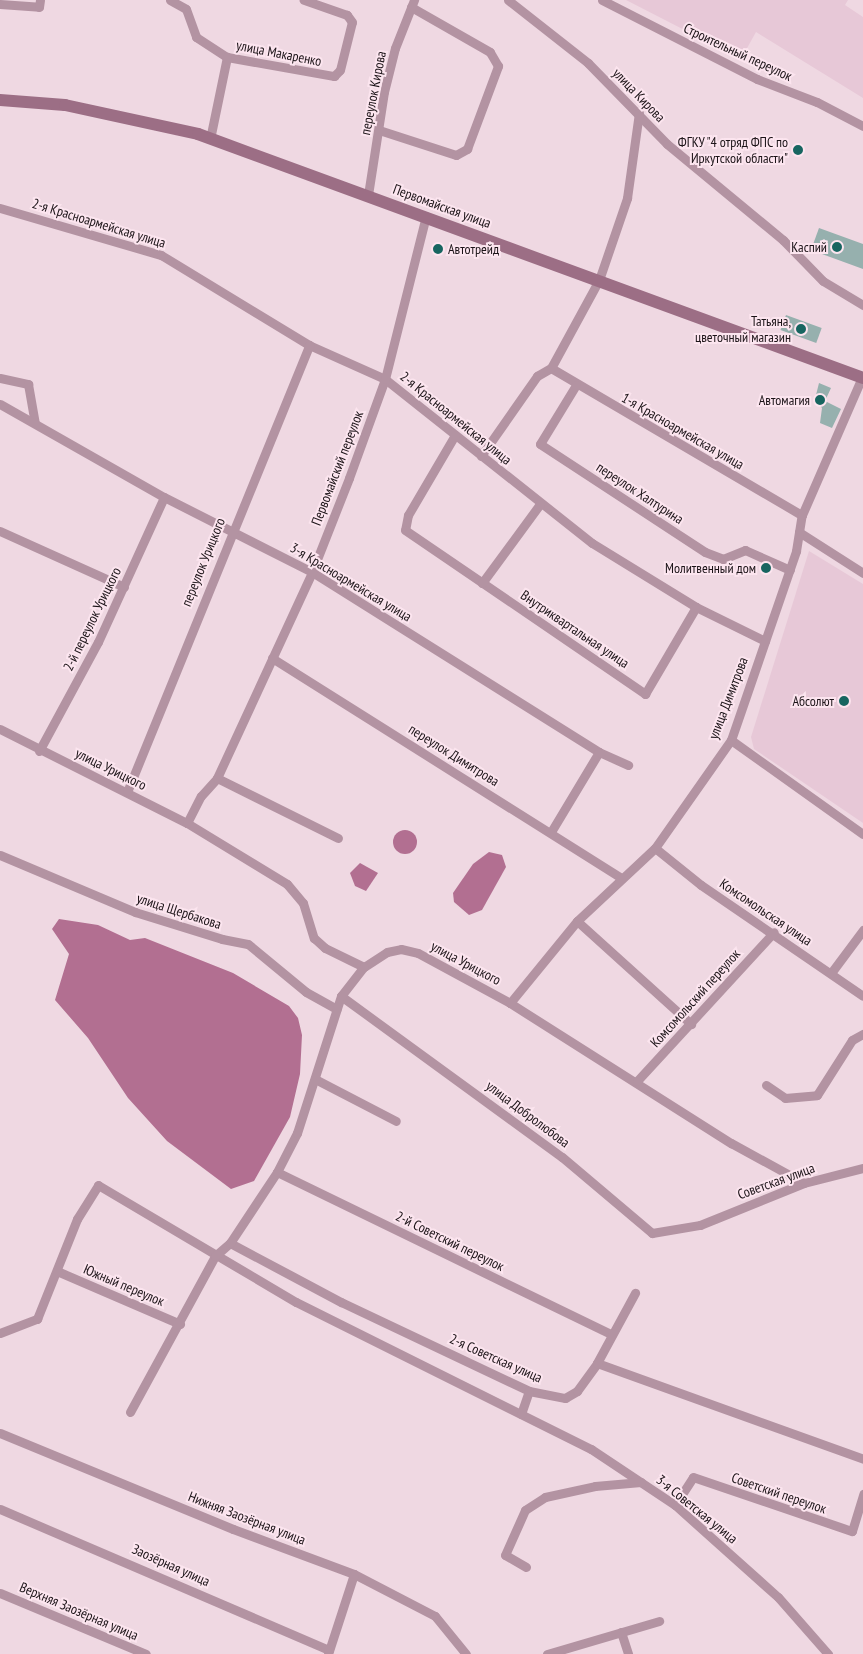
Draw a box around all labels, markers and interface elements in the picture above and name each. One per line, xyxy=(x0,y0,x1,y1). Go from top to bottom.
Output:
street label: Строительный переулок xyxy=(681,20,795,84)
street label: улица Макаренко xyxy=(235,36,323,70)
street label: переулок Кирова xyxy=(357,50,389,136)
street label: улица Кирова xyxy=(609,65,669,125)
place label: ФГКУ "4 отряд ФПС по Иркутской области" xyxy=(676,134,788,166)
marker: ФГКУ "4 отряд ФПС по Иркутской области" xyxy=(792,144,804,156)
street label: Первомайская улица xyxy=(391,180,493,232)
street label: 2-я Красноармейская улица xyxy=(30,195,168,251)
place label: Каспий xyxy=(791,239,827,255)
place label: Автотрейд xyxy=(448,241,499,257)
marker: Каспий xyxy=(831,241,843,253)
marker: Автотрейд xyxy=(432,243,444,255)
place label: Татьяна, цветочный магазин xyxy=(695,313,791,346)
marker: Татьяна, цветочный магазин xyxy=(795,323,807,335)
street label: 2-я Красноармейская улица xyxy=(397,368,515,468)
street label: 1-я Красноармейская улица xyxy=(619,389,747,473)
place label: Автомагия xyxy=(759,392,810,408)
marker: Автомагия xyxy=(814,394,826,406)
street label: Первомайский переулок xyxy=(307,408,367,528)
street label: переулок Халтурина xyxy=(593,459,687,527)
street label: переулок Урицкого xyxy=(178,515,228,609)
street label: 3-я Красноармейская улица xyxy=(287,539,415,625)
place label: Молитвенный дом xyxy=(665,560,756,576)
marker: Молитвенный дом xyxy=(760,562,772,574)
street label: 2-й переулок Урицкого xyxy=(60,564,124,674)
street label: Внутриквартальная улица xyxy=(518,586,632,672)
street label: улица Димитрова xyxy=(705,655,751,741)
place label: Абсолют xyxy=(792,693,834,709)
marker: Абсолют xyxy=(838,695,850,707)
street label: переулок Димитрова xyxy=(406,720,502,790)
street label: улица Урицкого xyxy=(73,745,149,793)
street label: Комсомольская улица xyxy=(717,875,815,949)
street label: улица Щербакова xyxy=(135,889,223,933)
street label: улица Урицкого xyxy=(428,937,504,989)
street label: Комсомольский переулок xyxy=(647,946,743,1050)
street label: улица Добролюбова xyxy=(483,1077,573,1151)
street label: Советская улица xyxy=(735,1159,817,1203)
street label: 2-й Советский переулок xyxy=(393,1207,507,1275)
street label: Южный переулок xyxy=(81,1260,167,1310)
street label: 2-я Советская улица xyxy=(447,1330,545,1386)
street label: Советский переулок xyxy=(729,1469,829,1517)
street label: 3-я Советская улица xyxy=(653,1471,741,1547)
street label: Нижняя Заозёрная улица xyxy=(186,1488,308,1548)
street label: Заозёрная улица xyxy=(130,1540,212,1590)
street label: Верхняя Заозёрная улица xyxy=(17,1578,141,1644)

